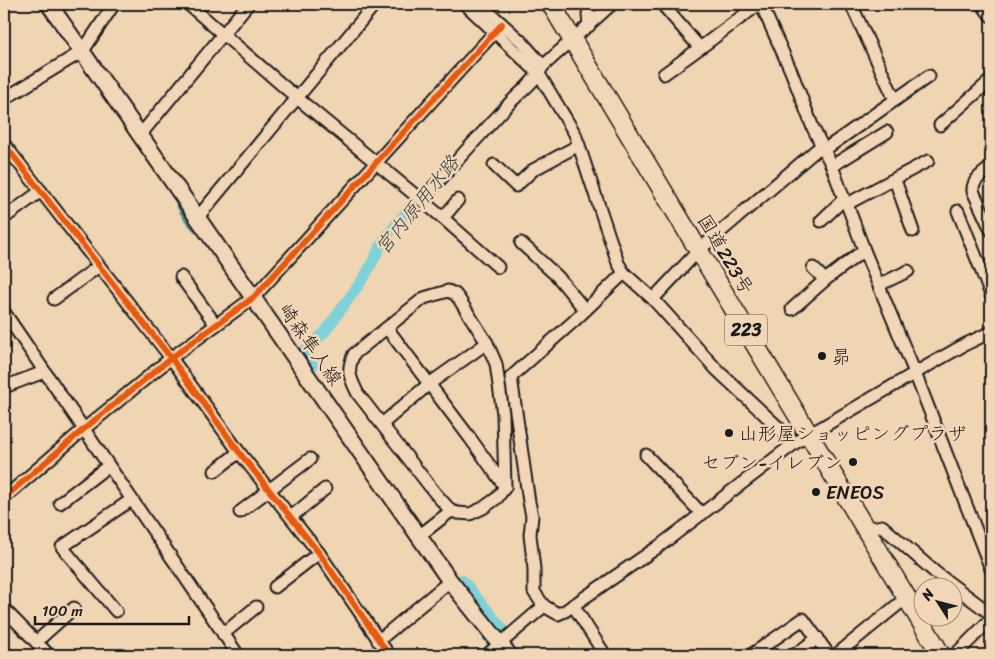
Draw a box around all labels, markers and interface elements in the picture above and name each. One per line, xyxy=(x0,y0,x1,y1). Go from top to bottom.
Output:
water label: 宮内原用水路 xyxy=(366,147,469,263)
street label: 国道223号 xyxy=(688,207,763,301)
street label: 崎森隼人線 xyxy=(270,296,351,393)
road number: 223 xyxy=(725,314,767,346)
place label: 昴 xyxy=(832,340,851,373)
marker: 昴 xyxy=(816,350,828,362)
place label: 山形屋ショッピングプラザ xyxy=(739,417,966,450)
marker: 山形屋ショッピングプラザ xyxy=(723,427,735,439)
place label: セブン-イレブン xyxy=(701,446,843,479)
marker: セブン-イレブン xyxy=(847,456,859,468)
place label: ENEOS xyxy=(826,476,885,509)
marker: ENEOS xyxy=(810,486,822,498)
north arrow xyxy=(912,576,962,626)
text: N xyxy=(914,583,941,607)
scale bar xyxy=(35,594,189,626)
text: 100 m xyxy=(42,598,83,624)

